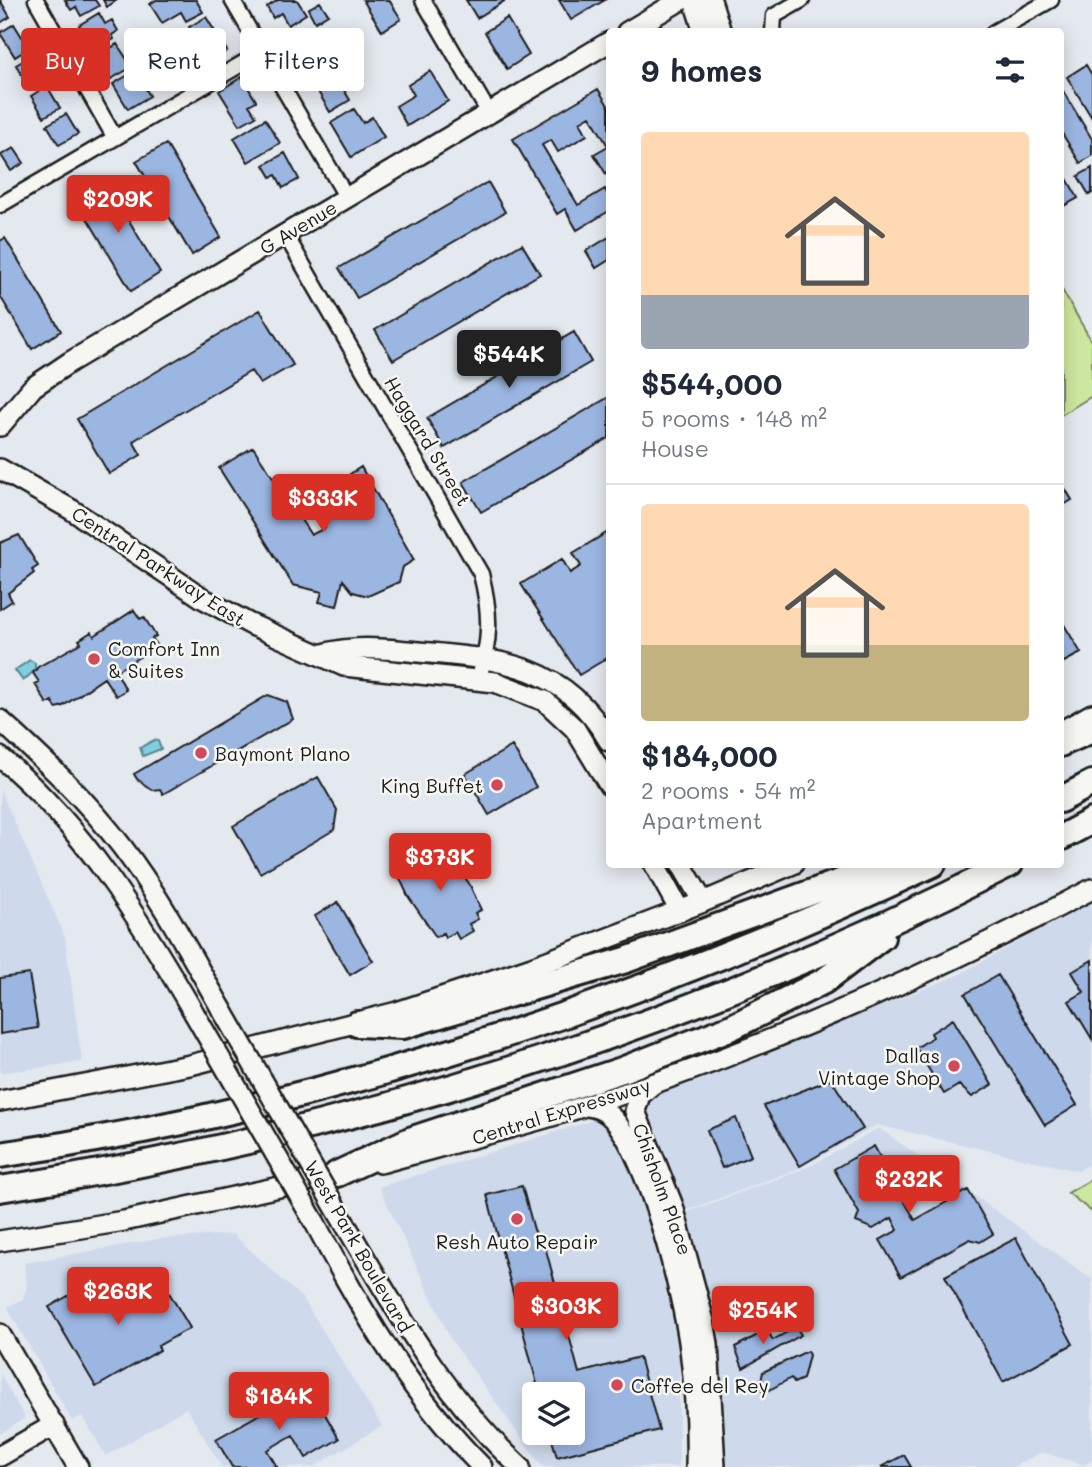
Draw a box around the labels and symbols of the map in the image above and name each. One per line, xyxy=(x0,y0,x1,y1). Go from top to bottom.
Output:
pin: $209K xyxy=(69,176,167,235)
street label: G Avenue xyxy=(255,194,341,260)
pin: $544K xyxy=(460,330,558,390)
street label: Haggard Street xyxy=(379,371,477,511)
pin: $333K xyxy=(274,475,372,534)
street label: Central Parkway East xyxy=(67,500,251,632)
place label: Comfort Inn & Suites xyxy=(108,636,220,683)
marker: Comfort Inn & Suites xyxy=(86,651,102,667)
place label: Baymont Plano xyxy=(215,741,350,766)
marker: Baymont Plano xyxy=(193,745,209,761)
place label: King Buffet xyxy=(381,773,483,798)
marker: King Buffet xyxy=(489,777,505,793)
pin: $373K xyxy=(391,834,489,893)
place label: Dallas Vintage Shop xyxy=(818,1043,940,1090)
marker: Dallas Vintage Shop xyxy=(946,1058,962,1074)
street label: Central Expressway xyxy=(469,1072,653,1150)
street label: Chisholm Place xyxy=(628,1120,698,1258)
street label: West Park Boulevard xyxy=(299,1155,419,1337)
pin: $232K xyxy=(860,1156,958,1215)
marker: Resh Auto Repair xyxy=(509,1211,525,1227)
place label: Resh Auto Repair xyxy=(436,1229,598,1254)
pin: $263K xyxy=(69,1268,167,1327)
pin: $303K xyxy=(517,1282,615,1342)
pin: $254K xyxy=(714,1286,812,1346)
pin: $184K xyxy=(230,1372,328,1432)
place label: Coffee del Rey xyxy=(631,1373,769,1398)
marker: Coffee del Rey xyxy=(609,1377,625,1393)

